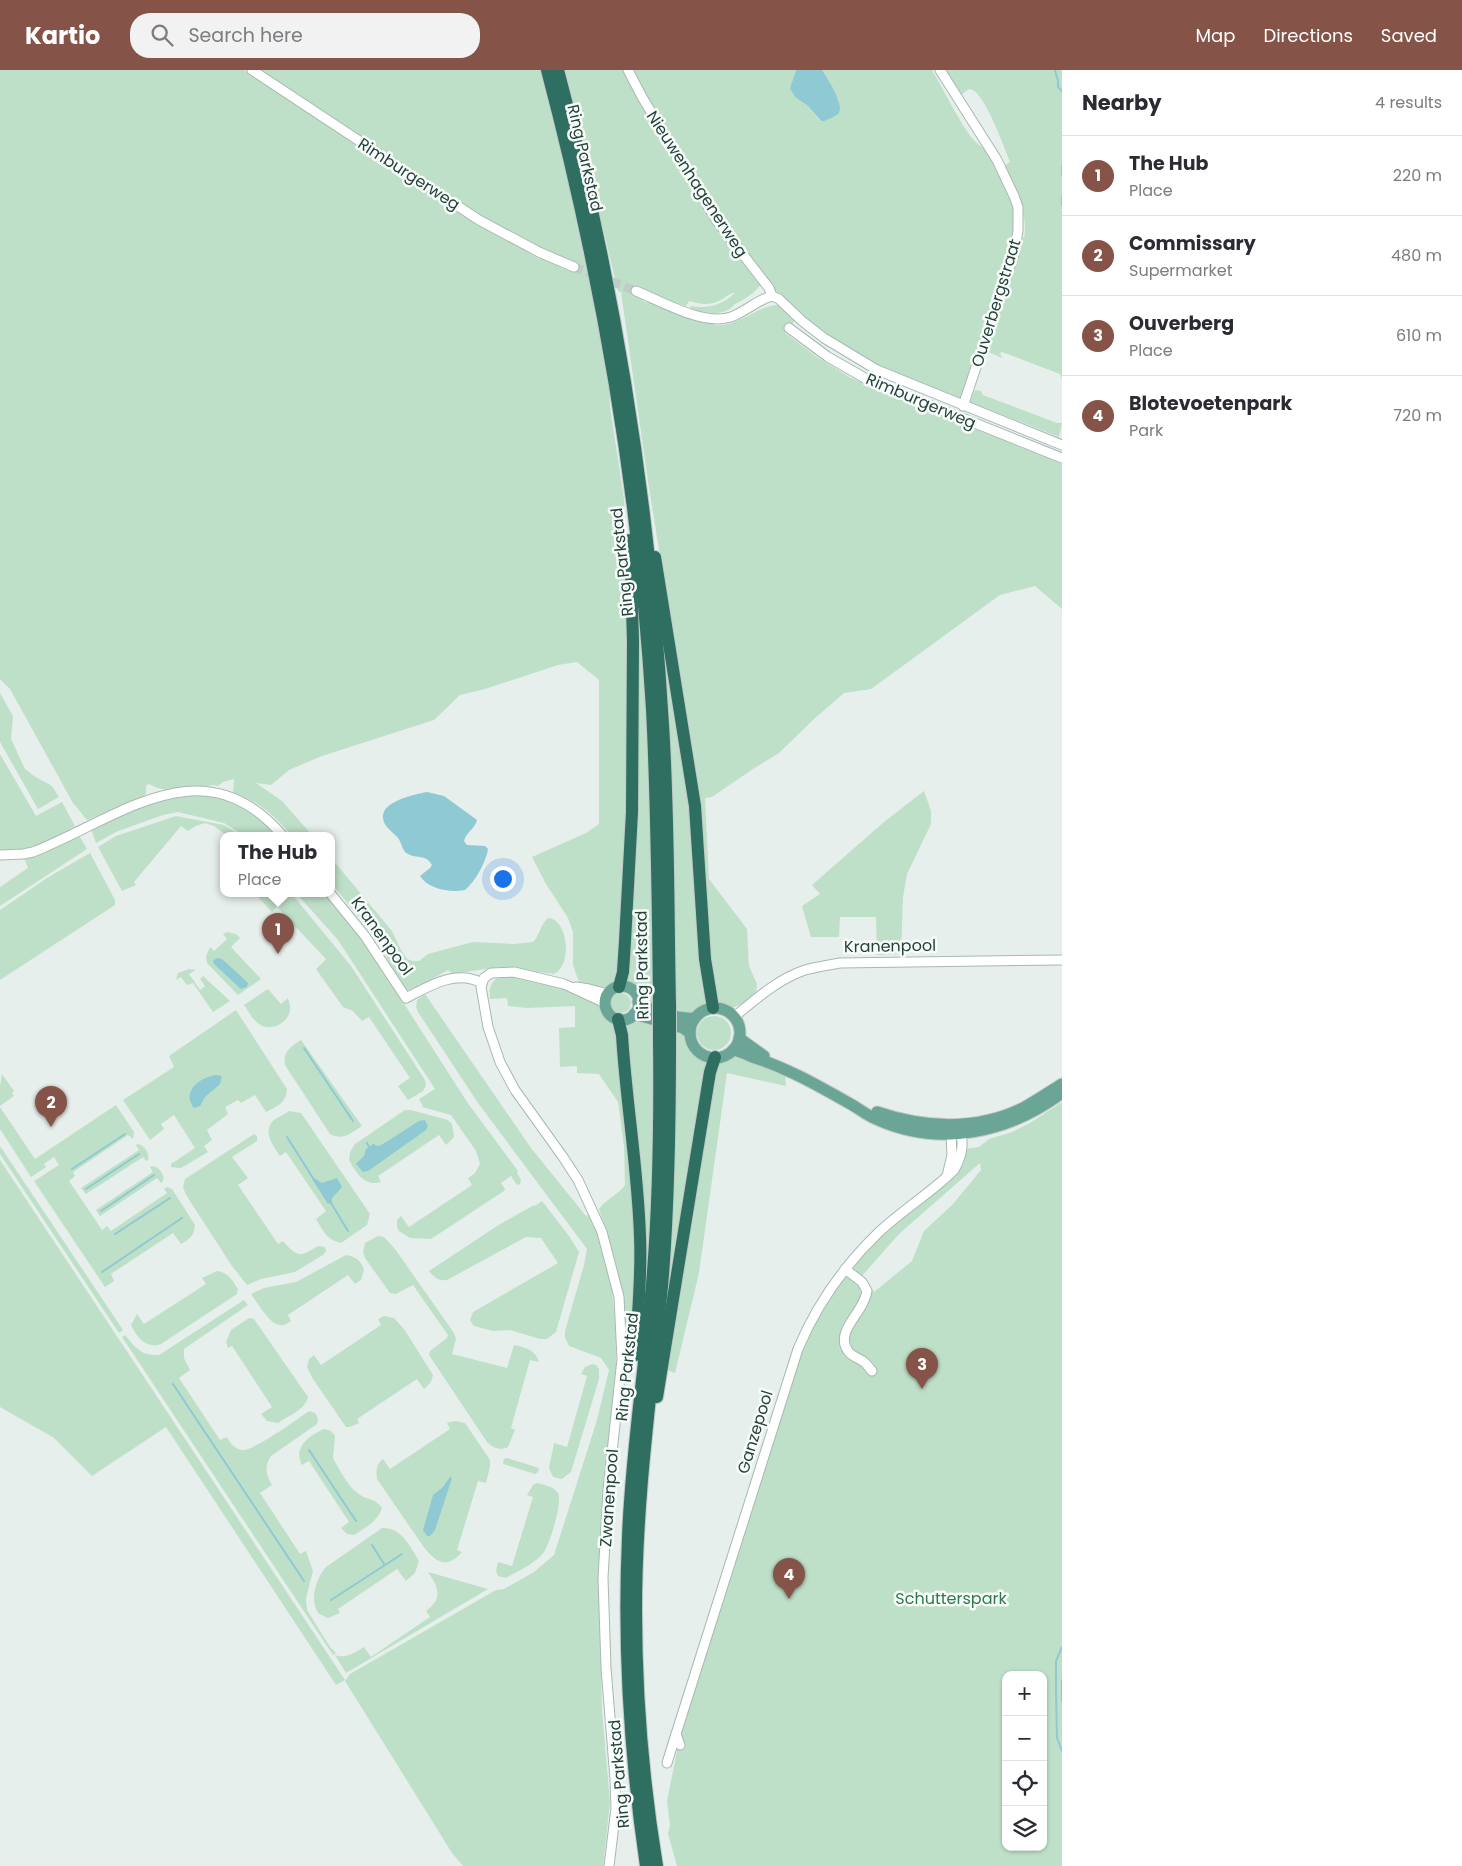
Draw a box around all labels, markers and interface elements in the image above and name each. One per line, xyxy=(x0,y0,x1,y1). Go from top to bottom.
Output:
search box xyxy=(130,13,480,58)
text: Kartio xyxy=(25,19,100,52)
icon: search xyxy=(148,21,176,49)
text: Search here xyxy=(188,22,303,49)
text: Map xyxy=(1196,23,1235,48)
text: Directions xyxy=(1263,23,1353,48)
text: Saved xyxy=(1381,23,1437,48)
text: Nearby xyxy=(1082,88,1162,117)
text: 4 results xyxy=(1375,91,1442,114)
street label: Ring Parkstad xyxy=(562,102,608,214)
street label: Nieuwenhagenerweg xyxy=(641,106,753,262)
street label: Rimburgerweg xyxy=(353,132,465,216)
text: The Hub xyxy=(1129,150,1208,177)
text: 1 xyxy=(1095,164,1101,187)
text: 220 m xyxy=(1393,164,1442,187)
text: Place xyxy=(1129,179,1173,202)
text: Commissary xyxy=(1129,230,1256,257)
street label: Ouverbergstraat xyxy=(966,236,1026,370)
text: 2 xyxy=(1093,244,1103,267)
text: 480 m xyxy=(1391,244,1442,267)
text: Supermarket xyxy=(1129,259,1233,282)
text: Ouverberg xyxy=(1129,310,1234,337)
text: 3 xyxy=(1093,324,1103,347)
text: 610 m xyxy=(1396,324,1442,347)
text: Place xyxy=(1129,339,1173,362)
street label: Rimburgerweg xyxy=(862,367,980,435)
text: Blotevoetenpark xyxy=(1129,390,1292,417)
text: 4 xyxy=(1093,404,1103,427)
text: 720 m xyxy=(1393,404,1442,427)
text: Park xyxy=(1129,419,1163,442)
street label: Ring Parkstad xyxy=(605,507,639,617)
popup xyxy=(220,832,335,897)
text: The Hub xyxy=(238,839,317,866)
your location xyxy=(490,866,516,892)
text: Place xyxy=(238,868,281,891)
street label: Kranenpool xyxy=(346,892,418,980)
street label: Ring Parkstad xyxy=(630,910,654,1020)
pin: 1 xyxy=(262,913,294,954)
street label: Kranenpool xyxy=(844,934,936,958)
pin: 2 xyxy=(35,1086,67,1127)
street label: Ring Parkstad xyxy=(610,1312,644,1422)
pin: 3 xyxy=(906,1348,938,1389)
street label: Ganzepool xyxy=(731,1388,779,1476)
street label: Zwanenpool xyxy=(594,1448,624,1548)
pin: 4 xyxy=(773,1558,805,1599)
park label: Schutterspark xyxy=(895,1587,1007,1610)
map controls xyxy=(1002,1671,1047,1851)
button: + xyxy=(1002,1671,1047,1716)
button: − xyxy=(1002,1716,1047,1761)
street label: Ring Parkstad xyxy=(603,1719,635,1829)
button: locate xyxy=(1002,1761,1047,1806)
button: layers xyxy=(1002,1806,1047,1851)

